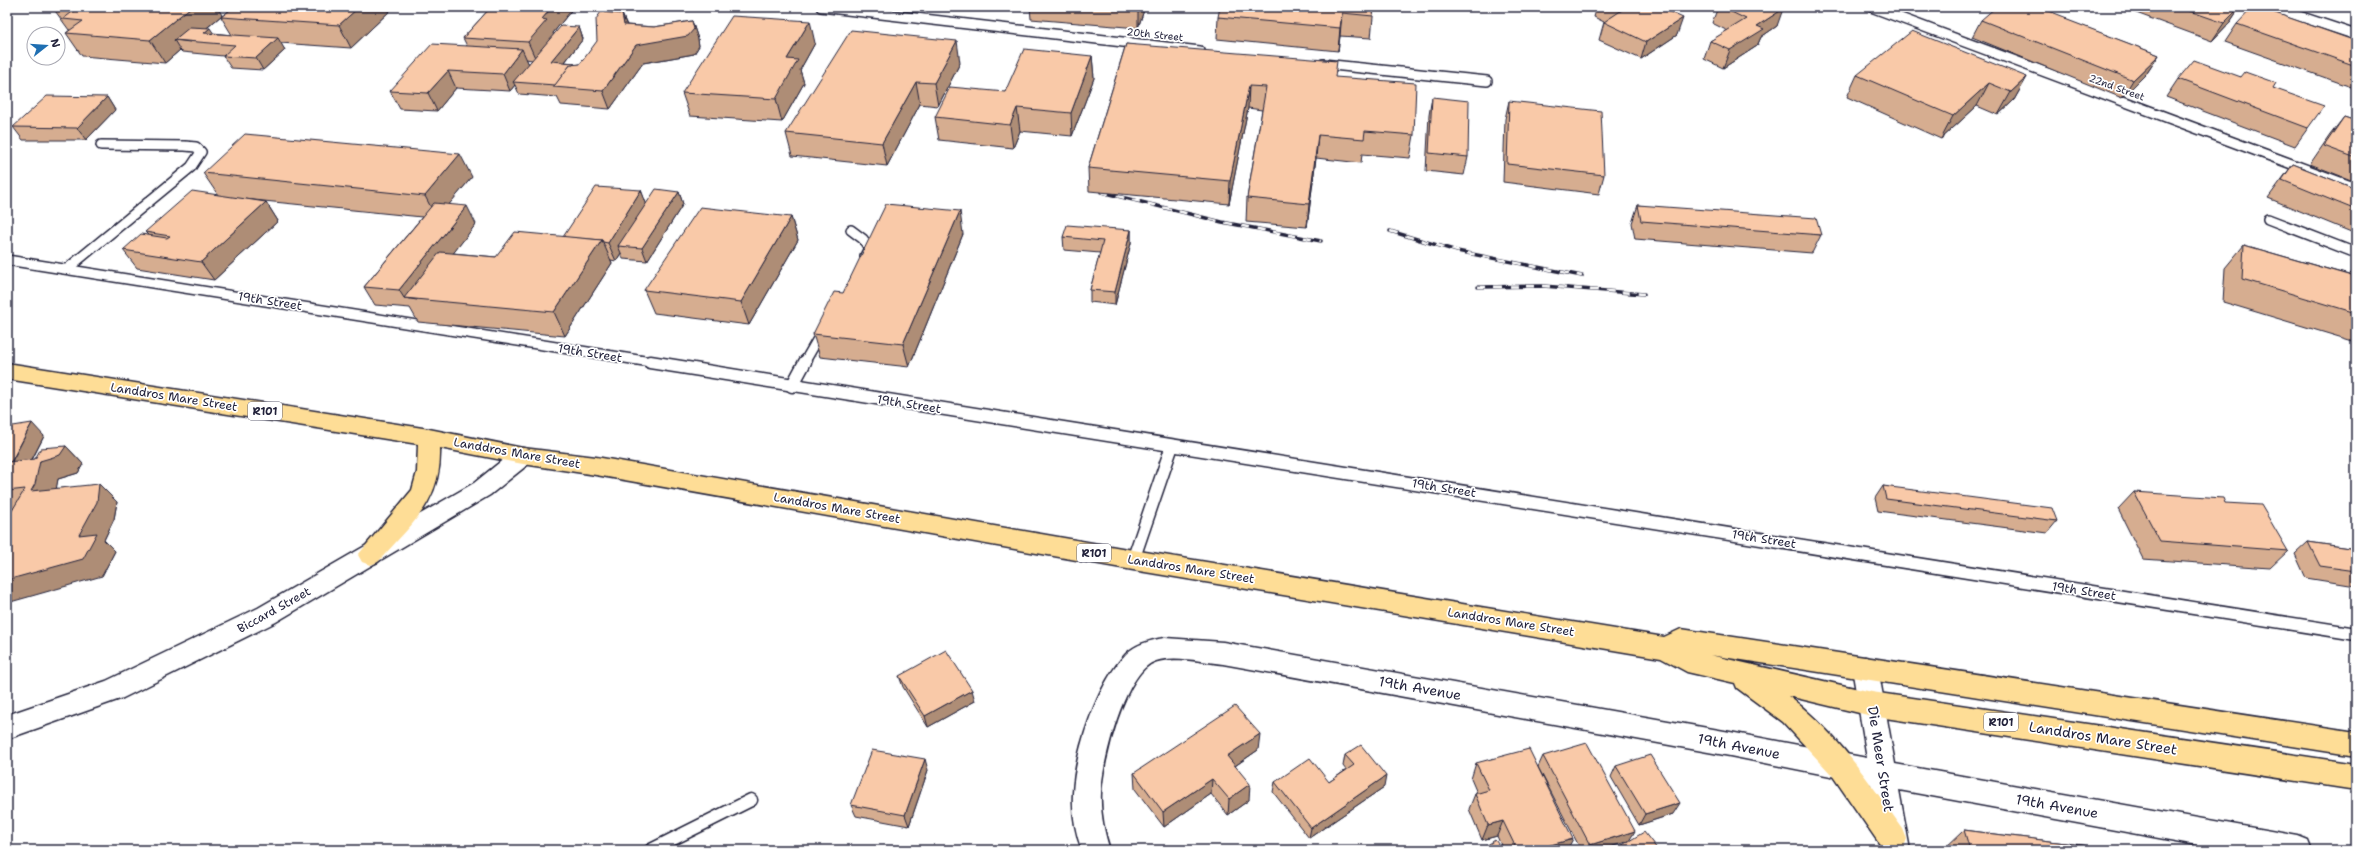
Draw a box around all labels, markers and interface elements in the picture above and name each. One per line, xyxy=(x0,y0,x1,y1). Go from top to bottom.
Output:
street label: 20th Street xyxy=(1126,25,1184,44)
north arrow xyxy=(26,26,66,66)
text: N xyxy=(47,37,64,50)
street label: 22nd Street xyxy=(2087,71,2146,104)
street label: 19th Street xyxy=(237,288,303,314)
street label: 19th Street xyxy=(557,340,623,366)
street label: Landdros Mare Street xyxy=(109,379,239,415)
street label: 19th Street xyxy=(876,391,942,417)
road number: R101 xyxy=(248,402,282,420)
street label: Landdros Mare Street xyxy=(452,434,582,472)
street label: 19th Street xyxy=(1411,475,1477,501)
street label: Landdros Mare Street xyxy=(772,489,902,527)
street label: 19th Street xyxy=(1731,526,1797,552)
road number: R101 xyxy=(1077,544,1111,562)
street label: Landdros Mare Street xyxy=(1126,551,1256,587)
street label: 19th Street xyxy=(2051,578,2117,604)
street label: Biccard Street xyxy=(235,583,313,637)
street label: Landdros Mare Street xyxy=(1446,604,1576,640)
street label: 19th Avenue xyxy=(1377,672,1463,704)
street label: Die Meer Street xyxy=(1864,705,1898,813)
road number: R101 xyxy=(1984,713,2018,731)
street label: Landdros Mare Street xyxy=(2028,717,2178,759)
street label: 19th Avenue xyxy=(1696,729,1782,763)
street label: 19th Avenue xyxy=(2014,790,2100,822)

